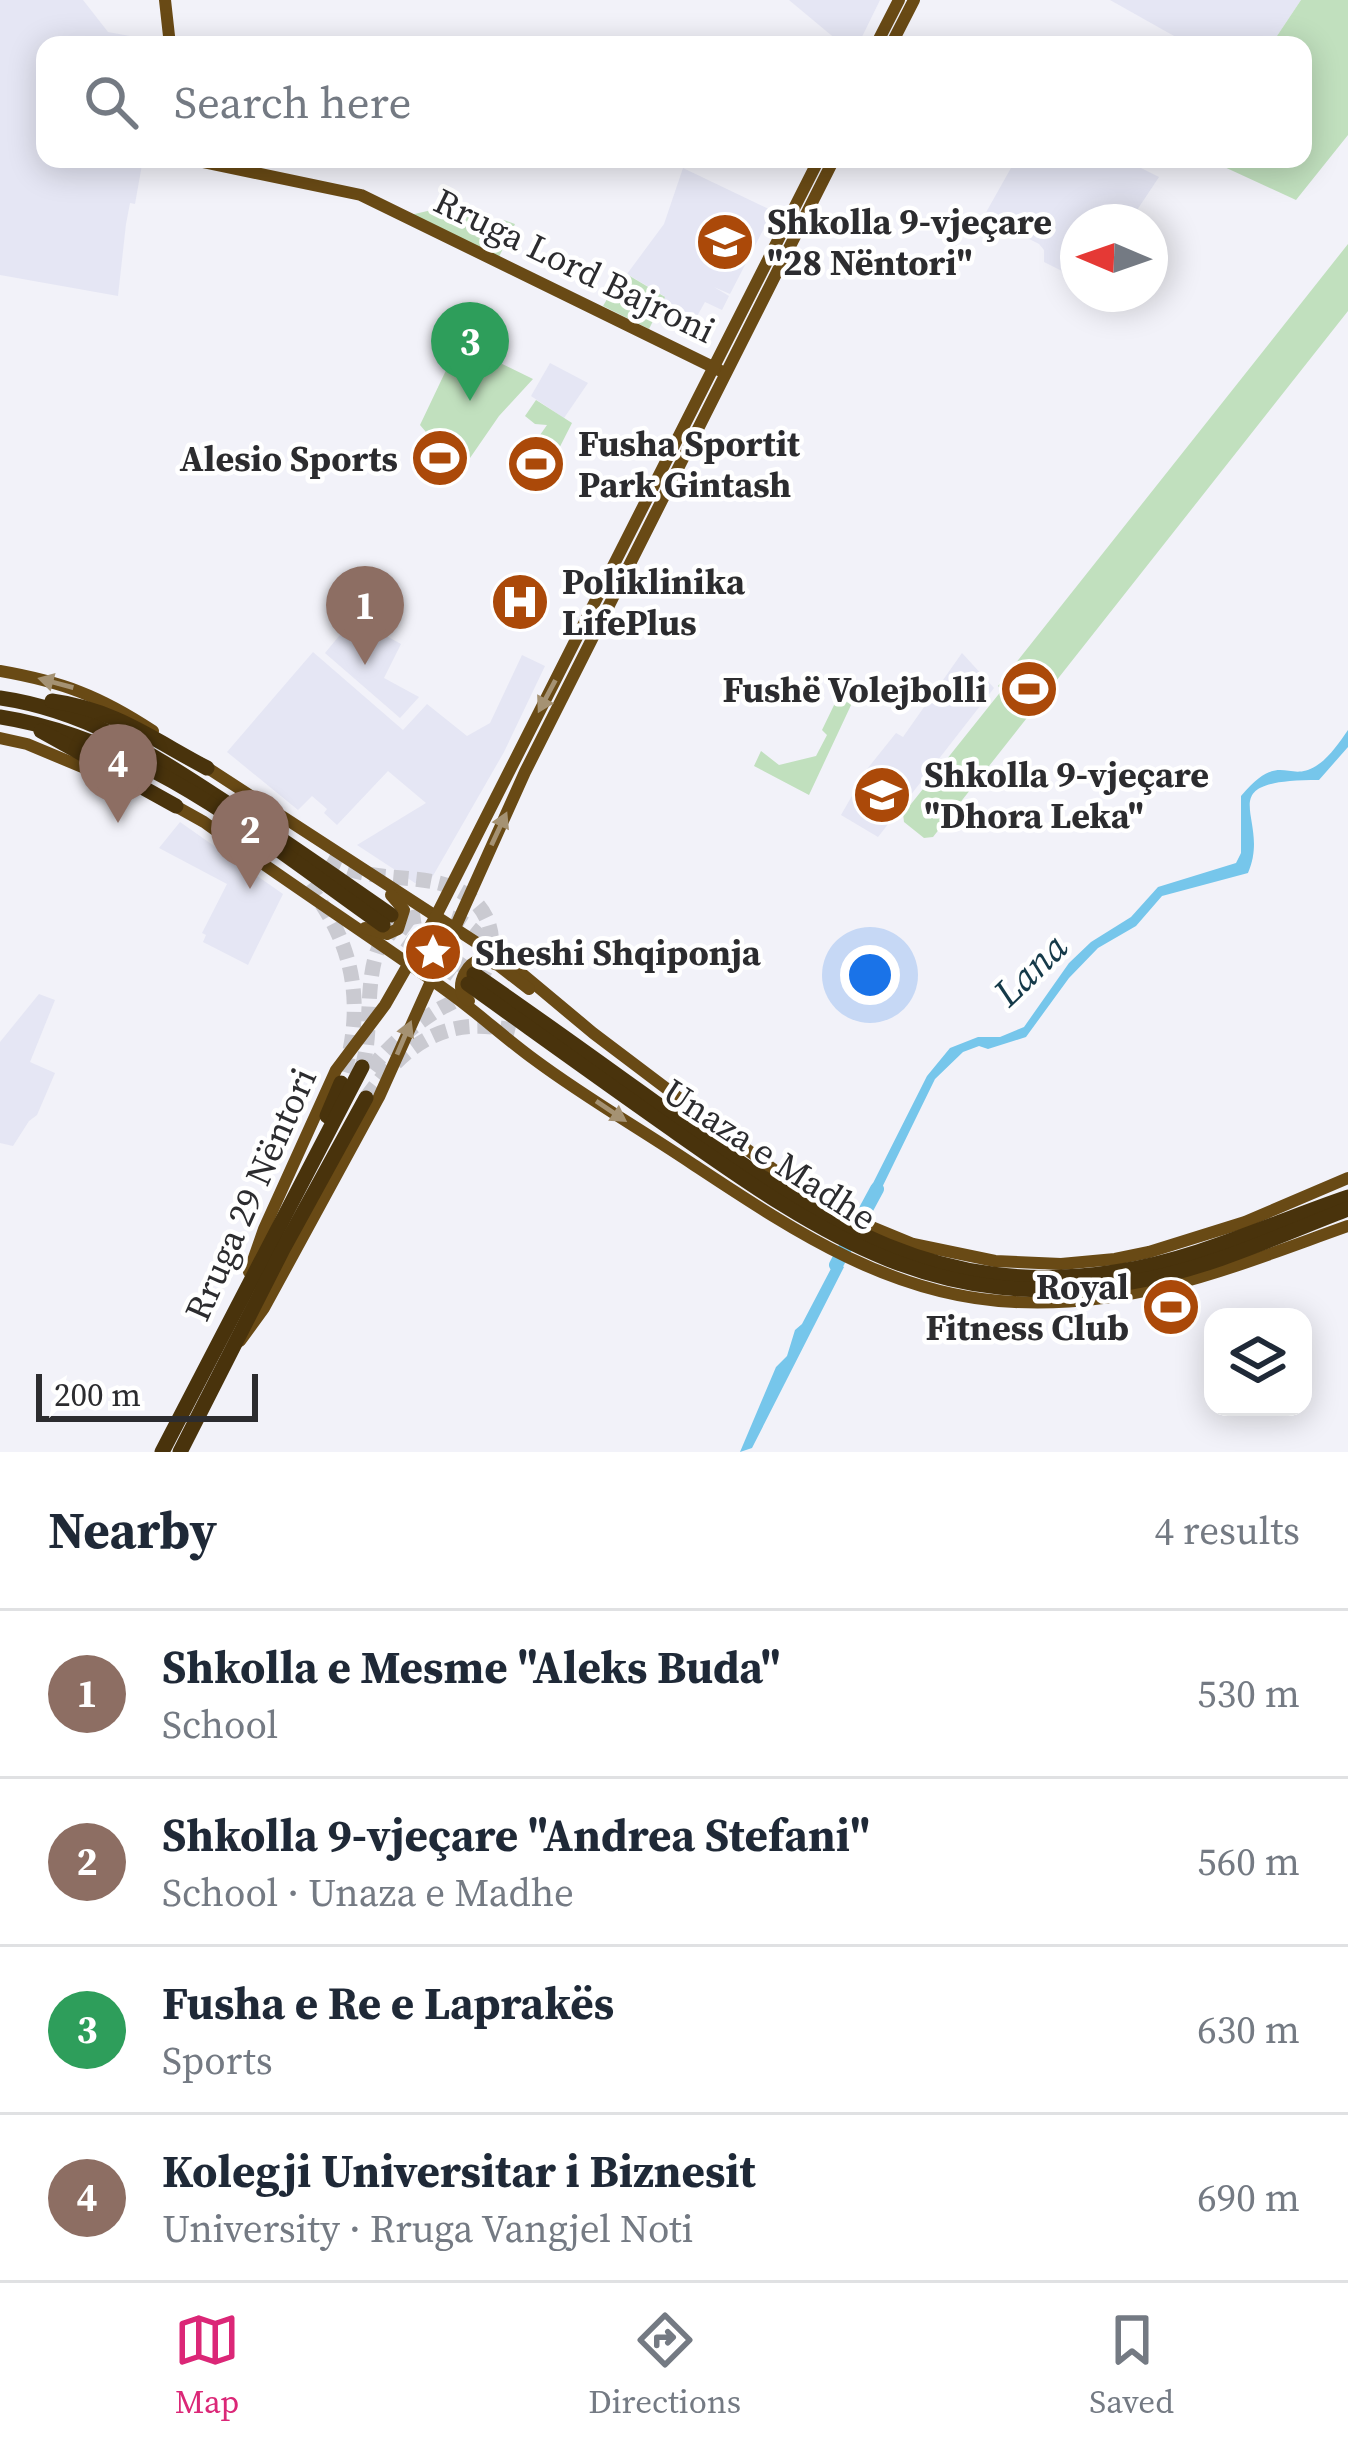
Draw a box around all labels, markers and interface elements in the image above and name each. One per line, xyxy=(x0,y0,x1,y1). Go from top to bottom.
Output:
search box xyxy=(36,36,1312,168)
icon: search xyxy=(78,69,144,135)
text: Search here xyxy=(174,71,411,133)
street label: Rruga Lord Bajroni xyxy=(426,176,723,355)
place label: Shkolla 9-vjeçare "28 Nëntori" xyxy=(767,197,1052,287)
north arrow xyxy=(1060,204,1168,312)
school or university icon: Shkolla 9-vjeçare "28 Nëntori" xyxy=(694,211,756,273)
pin: 3 xyxy=(431,302,509,401)
place label: Fusha Sportit Park Gintash xyxy=(578,419,801,509)
sports icon: Alesio Sports xyxy=(409,427,471,489)
sports icon: Fusha Sportit Park Gintash xyxy=(505,433,567,495)
place label: Alesio Sports xyxy=(179,434,398,483)
place label: Poliklinika LifePlus xyxy=(562,557,746,647)
pin: 1 xyxy=(326,566,404,665)
hospital icon: Poliklinika LifePlus xyxy=(489,571,551,633)
sports icon: Fushë Volejbolli xyxy=(998,658,1060,720)
place label: Fushë Volejbolli xyxy=(723,665,987,714)
one-way arrow xyxy=(38,673,75,692)
one-way arrow xyxy=(537,679,557,713)
pin: 4 xyxy=(79,724,157,823)
place label: Shkolla 9-vjeçare "Dhora Leka" xyxy=(924,750,1209,840)
school or university icon: Shkolla 9-vjeçare "Dhora Leka" xyxy=(851,764,913,826)
pin: 2 xyxy=(211,790,289,889)
one-way arrow xyxy=(489,812,509,847)
water label: Lana xyxy=(981,920,1080,1019)
place icon: Sheshi Shqiponja xyxy=(402,921,464,983)
place label: Sheshi Shqiponja xyxy=(475,928,762,977)
your location xyxy=(840,945,900,1005)
one-way arrow xyxy=(395,1020,414,1056)
street label: Rruga 29 Nëntori xyxy=(173,1060,328,1328)
street label: Unaza e Madhe xyxy=(653,1067,886,1242)
one-way arrow xyxy=(594,1100,627,1122)
place label: Royal Fitness Club xyxy=(926,1262,1129,1352)
sports icon: Royal Fitness Club xyxy=(1140,1276,1202,1338)
map controls xyxy=(1204,1308,1312,1416)
button: layers xyxy=(1204,1308,1312,1416)
scale bar xyxy=(36,1368,258,1421)
text: 200 m xyxy=(54,1372,141,1417)
text: Nearby xyxy=(48,1495,217,1565)
text: 4 results xyxy=(1155,1504,1300,1557)
text: Shkolla e Mesme "Aleks Buda" xyxy=(162,1636,781,1698)
text: 1 xyxy=(76,1667,98,1720)
text: 530 m xyxy=(1197,1667,1300,1720)
text: School xyxy=(162,1698,278,1751)
text: Shkolla 9-vjeçare "Andrea Stefani" xyxy=(162,1804,870,1866)
text: 2 xyxy=(76,1835,98,1888)
text: 560 m xyxy=(1197,1835,1300,1888)
text: School · Unaza e Madhe xyxy=(162,1866,574,1919)
text: Fusha e Re e Laprakës xyxy=(162,1972,614,2034)
text: 3 xyxy=(76,2003,98,2056)
text: 630 m xyxy=(1197,2003,1300,2056)
text: Sports xyxy=(162,2034,273,2087)
text: Kolegji Universitar i Biznesit xyxy=(162,2140,756,2202)
text: 4 xyxy=(76,2171,98,2224)
text: 690 m xyxy=(1197,2171,1300,2224)
text: University · Rruga Vangjel Noti xyxy=(162,2202,693,2255)
tab: Map xyxy=(174,2307,240,2424)
tab: Directions xyxy=(588,2307,741,2424)
tab: Saved xyxy=(1089,2307,1174,2424)

